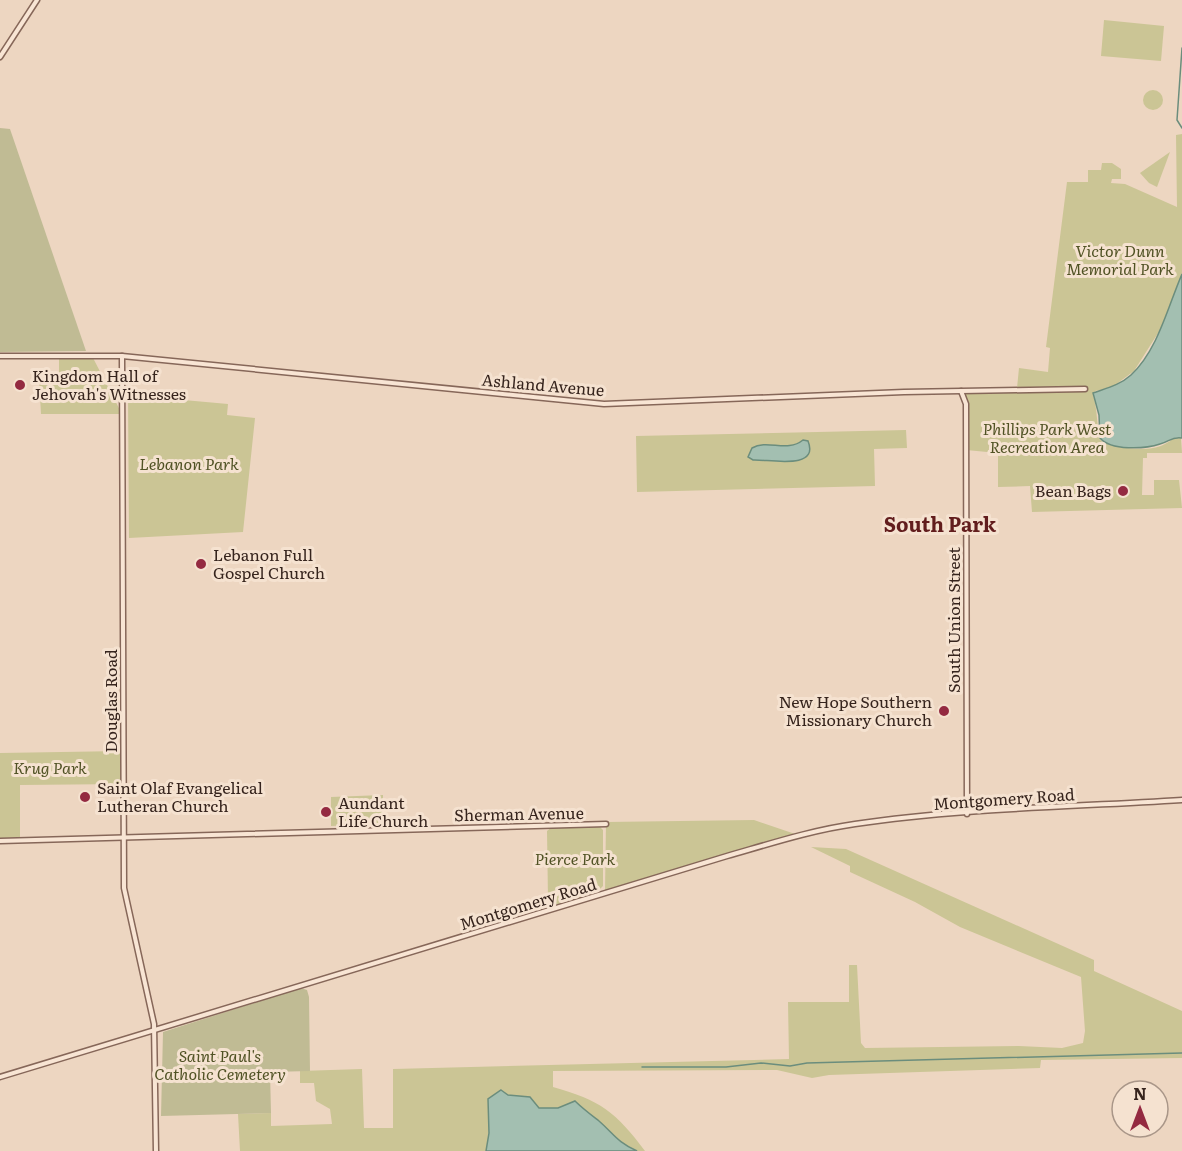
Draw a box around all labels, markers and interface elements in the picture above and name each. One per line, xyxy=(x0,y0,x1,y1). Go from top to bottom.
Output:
park label: Victor Dunn Memorial Park xyxy=(1066,238,1174,280)
place label: Kingdom Hall of Jehovah's Witnesses xyxy=(32,363,186,405)
street label: Ashland Avenue xyxy=(481,367,605,401)
marker: Kingdom Hall of Jehovah's Witnesses xyxy=(13,378,27,392)
park label: Phillips Park West Recreation Area xyxy=(983,416,1112,458)
park label: Lebanon Park xyxy=(139,451,239,475)
place label: Bean Bags xyxy=(1035,478,1111,502)
marker: Bean Bags xyxy=(1116,484,1130,498)
district label: South Park xyxy=(884,508,997,538)
place label: Lebanon Full Gospel Church xyxy=(213,542,326,584)
street label: South Union Street xyxy=(941,546,965,693)
marker: Lebanon Full Gospel Church xyxy=(194,557,208,571)
street label: Douglas Road xyxy=(98,649,122,753)
place label: New Hope Southern Missionary Church xyxy=(779,689,932,731)
marker: New Hope Southern Missionary Church xyxy=(937,704,951,718)
park label: Krug Park xyxy=(13,755,87,779)
place label: Saint Olaf Evangelical Lutheran Church xyxy=(97,775,263,817)
street label: Montgomery Road xyxy=(932,781,1076,815)
marker: Saint Olaf Evangelical Lutheran Church xyxy=(78,790,92,804)
place label: Aundant Life Church xyxy=(338,790,429,832)
street label: Sherman Avenue xyxy=(454,800,584,826)
marker: Aundant Life Church xyxy=(319,805,333,819)
park label: Pierce Park xyxy=(535,846,616,870)
street label: Montgomery Road xyxy=(456,871,599,935)
park label: Saint Paul's Catholic Cemetery xyxy=(154,1043,286,1085)
north arrow xyxy=(1110,1079,1170,1139)
text: N xyxy=(1133,1081,1147,1105)

